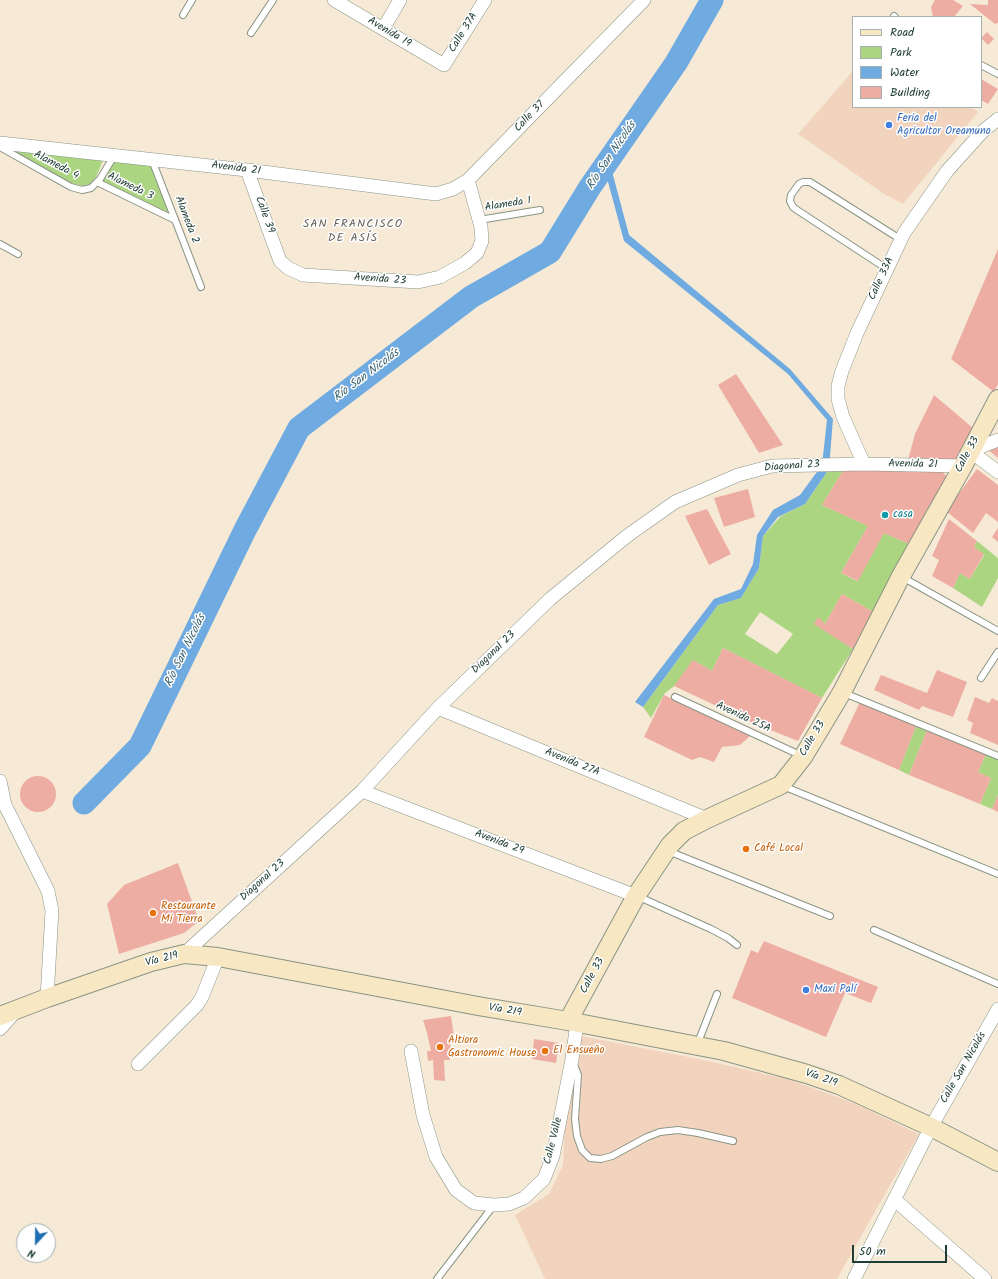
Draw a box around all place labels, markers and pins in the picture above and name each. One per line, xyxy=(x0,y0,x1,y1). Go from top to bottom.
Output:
place label: Feria del Agricultor Oreamuno xyxy=(897,112,991,138)
marker: Feria del Agricultor Oreamuno xyxy=(884,120,894,130)
place label: casa xyxy=(893,508,913,522)
marker: casa xyxy=(880,510,890,520)
place label: Café Local xyxy=(754,842,803,856)
marker: Café Local xyxy=(741,844,751,854)
place label: Restaurante Mi Tierra xyxy=(161,900,216,926)
marker: Restaurante Mi Tierra xyxy=(148,908,158,918)
place label: Maxi Palí xyxy=(814,983,856,997)
marker: Maxi Palí xyxy=(801,985,811,995)
place label: Altiora Gastronomic House xyxy=(448,1034,536,1060)
marker: Altiora Gastronomic House xyxy=(435,1042,445,1052)
place label: El Ensueño xyxy=(553,1044,605,1058)
marker: El Ensueño xyxy=(540,1046,550,1056)

